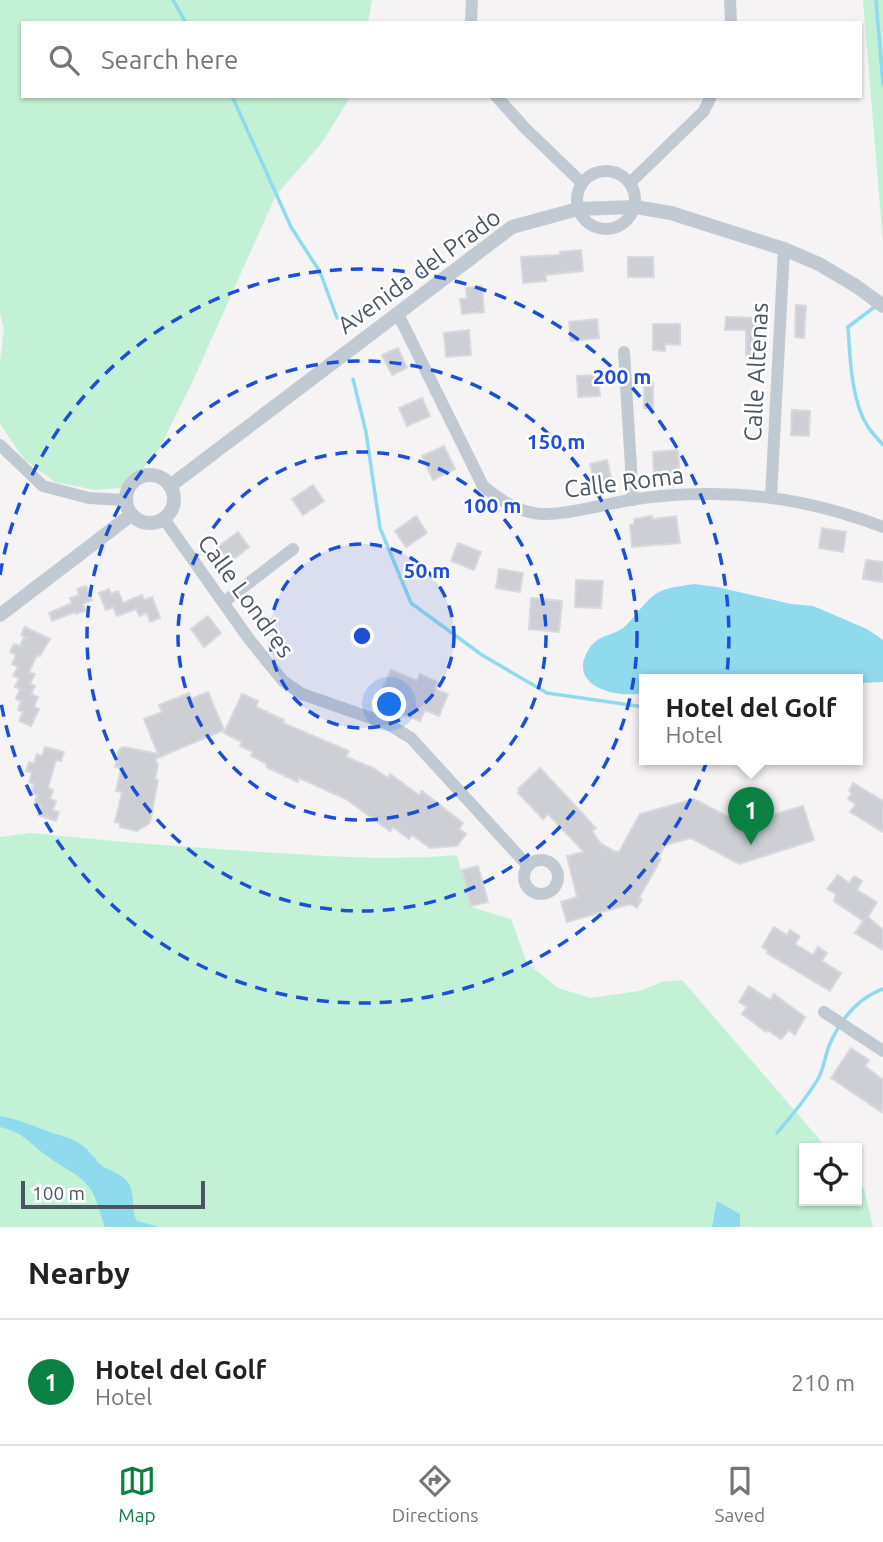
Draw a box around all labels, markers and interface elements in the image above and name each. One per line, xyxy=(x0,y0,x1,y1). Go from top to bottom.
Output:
search box xyxy=(21,21,862,98)
icon: search xyxy=(45,41,83,79)
text: Search here xyxy=(101,45,238,74)
street label: Avenida del Prado xyxy=(332,203,506,339)
street label: Calle Altenas xyxy=(739,302,773,442)
text: 200 m xyxy=(593,364,651,388)
text: 150 m xyxy=(527,429,585,453)
street label: Calle Roma xyxy=(563,461,685,503)
text: 100 m xyxy=(463,493,521,517)
street label: Calle Londres xyxy=(192,529,300,663)
text: 50 m xyxy=(404,558,450,582)
centre of rings xyxy=(350,624,374,648)
popup xyxy=(639,674,863,765)
your location xyxy=(372,687,406,721)
text: Hotel del Golf xyxy=(665,693,837,722)
text: Hotel xyxy=(665,722,723,747)
pin: 1 xyxy=(728,787,774,845)
map controls xyxy=(799,1143,862,1206)
button: locate xyxy=(799,1143,862,1206)
scale bar xyxy=(21,1178,205,1210)
text: 100 m xyxy=(32,1182,85,1204)
text: Nearby xyxy=(28,1256,130,1290)
text: Hotel del Golf xyxy=(95,1355,266,1384)
text: 1 xyxy=(45,1370,57,1395)
text: 210 m xyxy=(791,1370,855,1395)
text: Hotel xyxy=(95,1384,152,1409)
tab: Map xyxy=(118,1462,156,1526)
tab: Directions xyxy=(392,1462,479,1526)
tab: Saved xyxy=(714,1462,765,1526)

